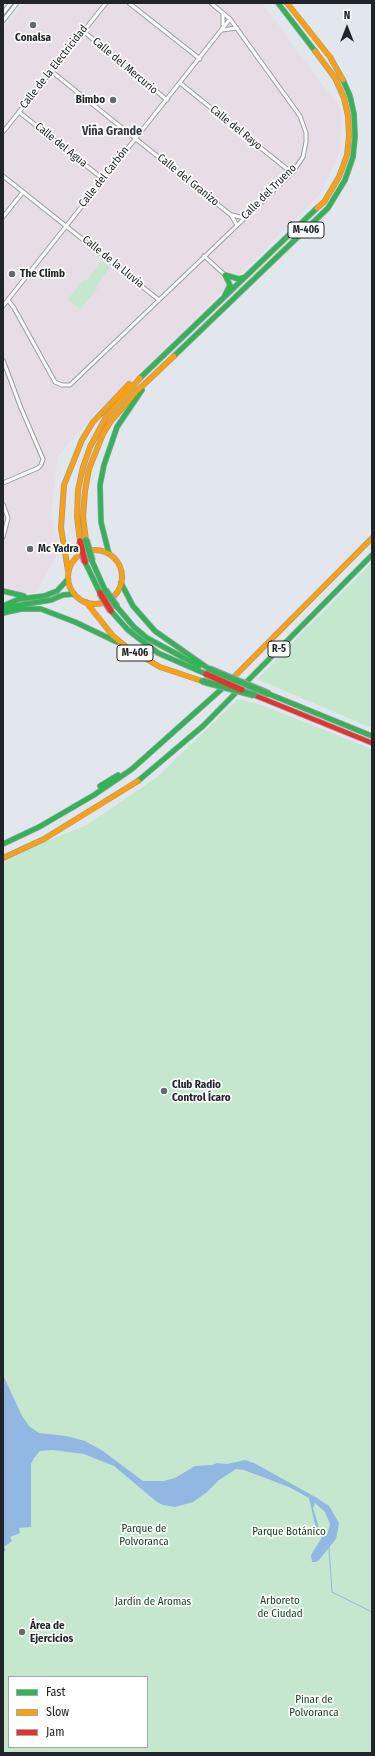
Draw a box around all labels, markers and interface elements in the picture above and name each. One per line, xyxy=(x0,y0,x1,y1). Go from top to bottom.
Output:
north arrow xyxy=(327,8,367,48)
text: N xyxy=(344,9,350,22)
marker: Conalsa xyxy=(28,20,38,30)
street label: Calle de la Electricidad xyxy=(17,23,91,111)
place label: Conalsa xyxy=(15,31,51,45)
street label: Calle del Mercurio xyxy=(90,35,160,97)
place label: Bimbo xyxy=(76,93,105,107)
marker: Bimbo xyxy=(108,95,118,105)
street label: Calle del Rayo xyxy=(207,103,265,153)
street label: Calle del Agua xyxy=(32,120,90,170)
district label: Viña Grande xyxy=(82,125,142,139)
street label: Calle del Carbón xyxy=(76,144,132,210)
street label: Calle del Granizo xyxy=(155,151,221,209)
street label: Calle del Trueno xyxy=(239,162,299,222)
road number: M-406 xyxy=(288,222,324,238)
street label: Calle de la Lluvia xyxy=(79,233,147,291)
place label: The Climb xyxy=(20,267,65,281)
marker: The Climb xyxy=(7,269,17,279)
place label: Mc Yadra xyxy=(38,542,79,556)
marker: Mc Yadra xyxy=(25,544,35,554)
road number: R-5 xyxy=(268,641,290,657)
road number: M-406 xyxy=(117,645,153,661)
place label: Club Radio Control Ícaro xyxy=(172,1078,231,1104)
marker: Club Radio Control Ícaro xyxy=(159,1086,169,1096)
park label: Parque de Polvoranca xyxy=(119,1522,169,1548)
park label: Parque Botánico xyxy=(252,1525,326,1539)
park label: Arboreto de Ciudad xyxy=(257,1594,303,1620)
park label: Jardín de Aromas xyxy=(115,1595,191,1609)
place label: Área de Ejercicios xyxy=(30,1619,73,1645)
marker: Área de Ejercicios xyxy=(17,1627,27,1637)
legend xyxy=(8,1676,148,1748)
text: Fast xyxy=(46,1685,65,1699)
park label: Pinar de Polvoranca xyxy=(289,1693,339,1719)
text: Slow xyxy=(46,1705,69,1719)
text: Jam xyxy=(46,1725,64,1739)

